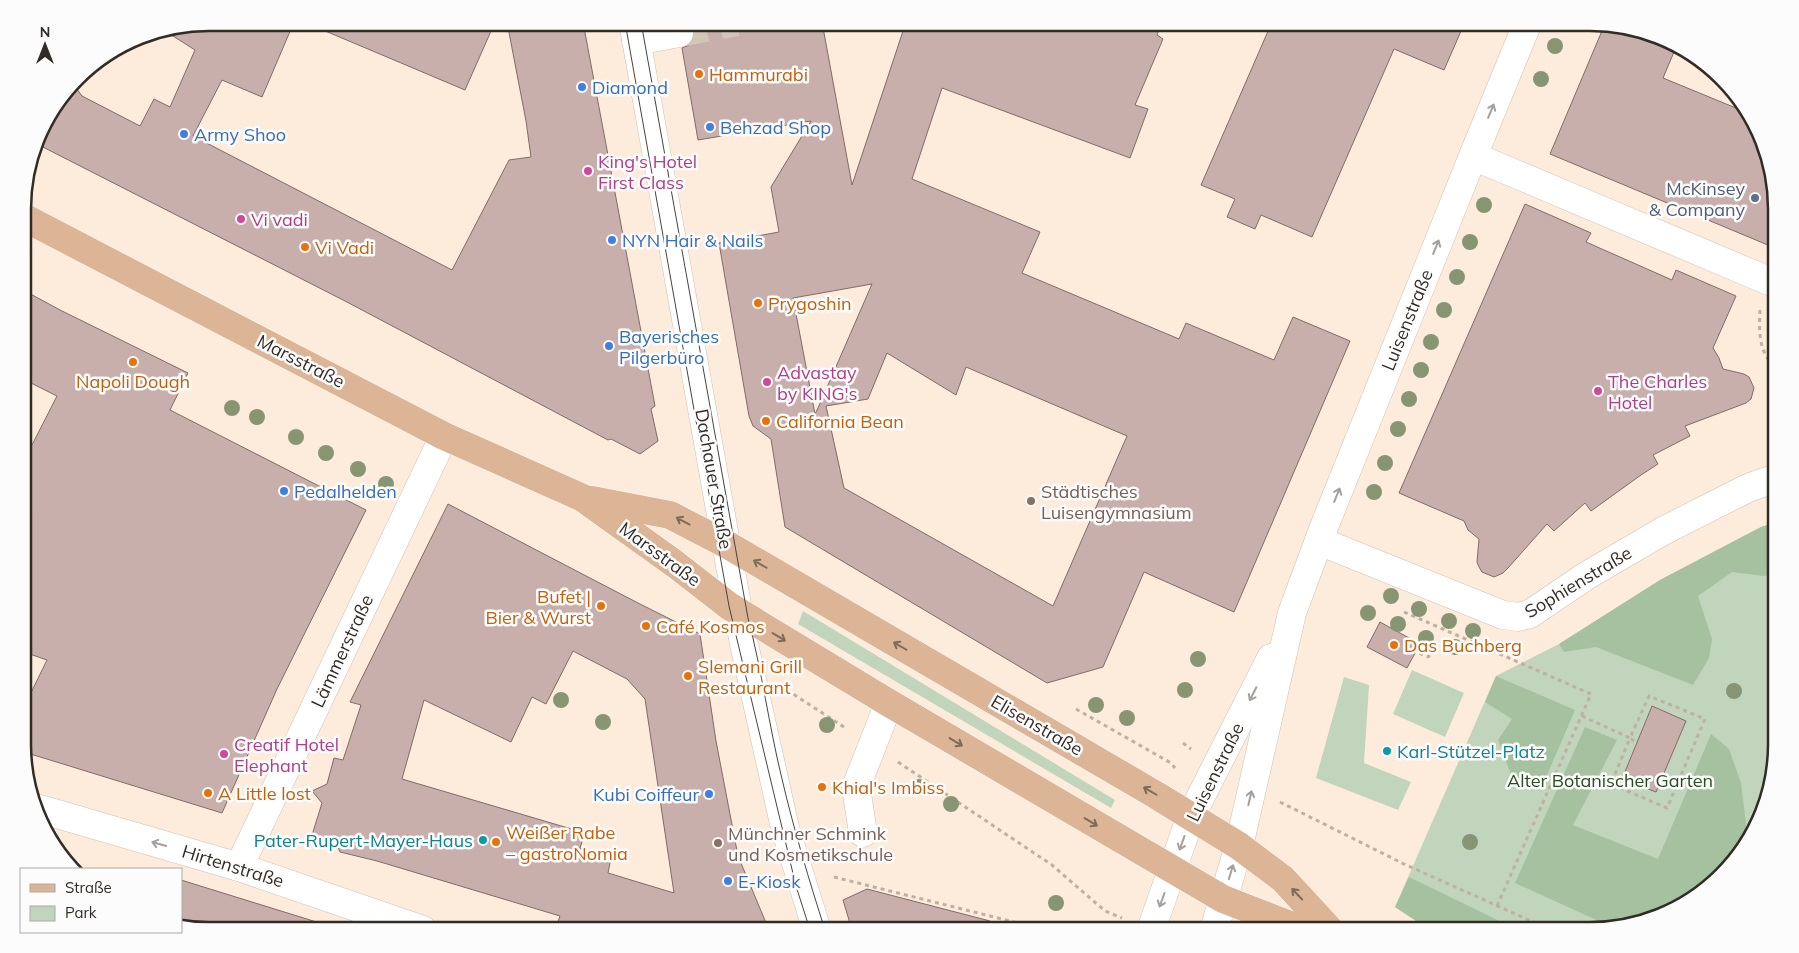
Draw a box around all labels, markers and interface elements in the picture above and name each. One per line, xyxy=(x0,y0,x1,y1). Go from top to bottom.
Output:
north arrow xyxy=(20,20,70,70)
text: N xyxy=(40,23,50,41)
place label: Hammurabi xyxy=(709,63,808,86)
marker: Hammurabi xyxy=(693,68,705,80)
place label: Diamond xyxy=(592,76,668,99)
marker: Diamond xyxy=(576,81,588,93)
one-way arrow xyxy=(1488,103,1497,118)
place label: Behzad Shop xyxy=(720,116,831,139)
marker: Behzad Shop xyxy=(704,121,716,133)
place label: Army Shoo xyxy=(194,123,286,146)
marker: Army Shoo xyxy=(178,128,190,140)
place label: King's Hotel First Class xyxy=(598,150,697,194)
marker: King's Hotel First Class xyxy=(582,165,594,177)
place label: McKinsey & Company xyxy=(1649,177,1745,221)
marker: McKinsey & Company xyxy=(1749,192,1761,204)
place label: Vi vadi xyxy=(251,208,308,231)
marker: Vi vadi xyxy=(235,213,247,225)
place label: NYN Hair & Nails xyxy=(622,229,763,252)
marker: NYN Hair & Nails xyxy=(606,234,618,246)
place label: Vi Vadi xyxy=(315,236,374,259)
one-way arrow xyxy=(1432,240,1441,255)
marker: Vi Vadi xyxy=(299,241,311,253)
street label: Luisenstraße xyxy=(1376,266,1438,374)
place label: Prygoshin xyxy=(768,292,851,315)
marker: Prygoshin xyxy=(752,297,764,309)
place label: Bayerisches Pilgerbüro xyxy=(619,325,719,369)
street label: Marsstraße xyxy=(253,329,349,393)
marker: Bayerisches Pilgerbüro xyxy=(603,340,615,352)
marker: Napoli Dough xyxy=(127,356,139,368)
place label: Advastay by KING's xyxy=(777,361,858,405)
place label: Napoli Dough xyxy=(76,370,190,393)
place label: The Charles Hotel xyxy=(1608,370,1707,414)
marker: Advastay by KING's xyxy=(761,376,773,388)
marker: The Charles Hotel xyxy=(1592,385,1604,397)
street label: Dachauer Straße xyxy=(690,407,738,551)
place label: California Bean xyxy=(776,410,904,433)
marker: California Bean xyxy=(760,415,772,427)
place label: Pedalhelden xyxy=(294,480,397,503)
place label: Städtisches Luisengymnasium xyxy=(1041,480,1192,524)
marker: Pedalhelden xyxy=(278,485,290,497)
one-way arrow xyxy=(1333,488,1342,504)
marker: Städtisches Luisengymnasium xyxy=(1025,495,1037,507)
one-way arrow xyxy=(676,516,691,525)
street label: Marsstraße xyxy=(615,517,705,591)
street label: Sophienstraße xyxy=(1520,541,1636,623)
one-way arrow xyxy=(753,558,767,568)
place label: Bufet | Bier & Wurst xyxy=(486,585,591,629)
street label: Lämmerstraße xyxy=(306,591,378,711)
marker: Bufet | Bier & Wurst xyxy=(595,600,607,612)
place label: Café Kosmos xyxy=(656,615,765,638)
marker: Café Kosmos xyxy=(640,620,652,632)
one-way arrow xyxy=(772,632,786,642)
place label: Das Buchberg xyxy=(1404,634,1522,657)
marker: Das Buchberg xyxy=(1388,639,1400,651)
one-way arrow xyxy=(894,640,908,650)
place label: Slemani Grill Restaurant xyxy=(698,655,802,699)
marker: Slemani Grill Restaurant xyxy=(682,670,694,682)
one-way arrow xyxy=(1248,686,1257,701)
street label: Elisenstraße xyxy=(987,690,1087,760)
street label: Luisenstraße xyxy=(1181,719,1249,825)
place label: Creatif Hotel Elephant xyxy=(234,733,339,777)
one-way arrow xyxy=(948,737,963,747)
place label: Karl-Stützel-Platz xyxy=(1397,740,1545,763)
marker: Karl-Stützel-Platz xyxy=(1381,745,1393,757)
marker: Creatif Hotel Elephant xyxy=(218,748,230,760)
park label: Alter Botanischer Garten xyxy=(1507,769,1713,792)
place label: Khial's Imbiss xyxy=(832,776,944,799)
marker: Khial's Imbiss xyxy=(816,781,828,793)
place label: A Little lost xyxy=(218,782,311,805)
place label: Kubi Coiffeur xyxy=(593,783,699,806)
one-way arrow xyxy=(1143,786,1157,796)
marker: A Little lost xyxy=(202,787,214,799)
marker: Kubi Coiffeur xyxy=(703,788,715,800)
one-way arrow xyxy=(1246,791,1255,807)
one-way arrow xyxy=(1083,817,1097,827)
place label: Weißer Rabe – gastroNomia xyxy=(506,821,628,865)
place label: Münchner Schmink und Kosmetikschule xyxy=(728,822,893,866)
place label: Pater-Rupert-Mayer-Haus xyxy=(254,829,473,852)
marker: Pater-Rupert-Mayer-Haus xyxy=(477,834,489,846)
one-way arrow xyxy=(1177,835,1186,850)
marker: Weißer Rabe – gastroNomia xyxy=(490,836,502,848)
marker: Münchner Schmink und Kosmetikschule xyxy=(712,837,724,849)
one-way arrow xyxy=(151,838,167,848)
street label: Hirtenstraße xyxy=(179,840,287,892)
one-way arrow xyxy=(1226,865,1236,881)
legend xyxy=(20,868,182,933)
place label: E-Kiosk xyxy=(738,870,801,893)
marker: E-Kiosk xyxy=(722,875,734,887)
text: Straße xyxy=(65,878,112,897)
one-way arrow xyxy=(1291,888,1302,901)
one-way arrow xyxy=(1157,892,1166,907)
text: Park xyxy=(65,903,97,922)

